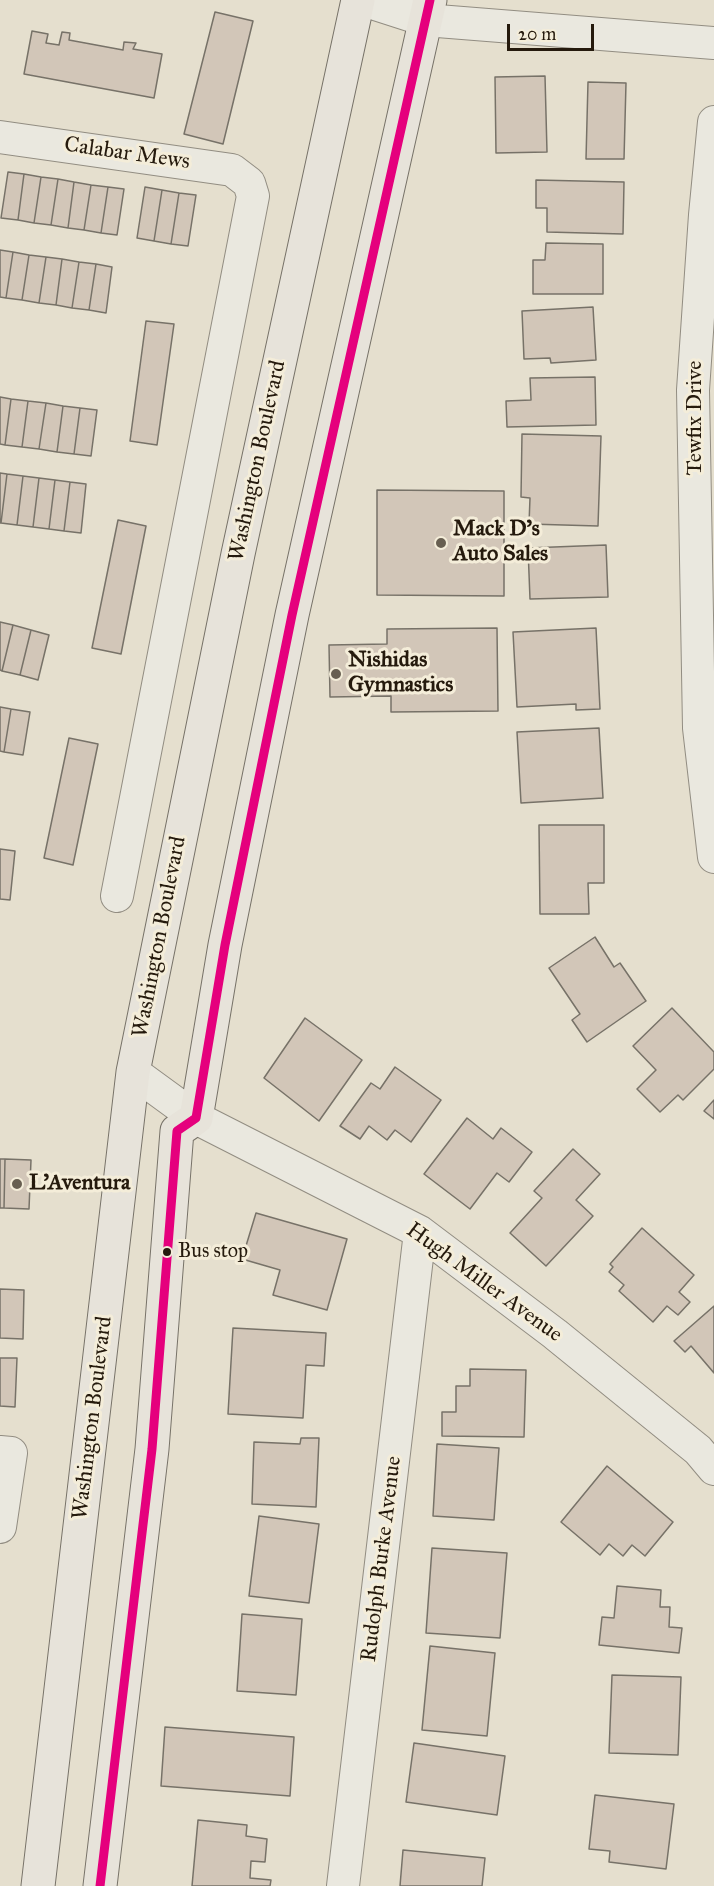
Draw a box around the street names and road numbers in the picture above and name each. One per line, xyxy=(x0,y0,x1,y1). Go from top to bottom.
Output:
street label: Calabar Mews xyxy=(63,132,191,176)
street label: Washington Boulevard xyxy=(224,358,292,564)
street label: Tewfix Drive xyxy=(683,361,709,475)
street label: Washington Boulevard xyxy=(128,834,192,1040)
street label: Hugh Miller Avenue xyxy=(401,1218,567,1348)
street label: Washington Boulevard xyxy=(67,1315,119,1521)
street label: Rudolph Burke Avenue xyxy=(356,1455,408,1663)

